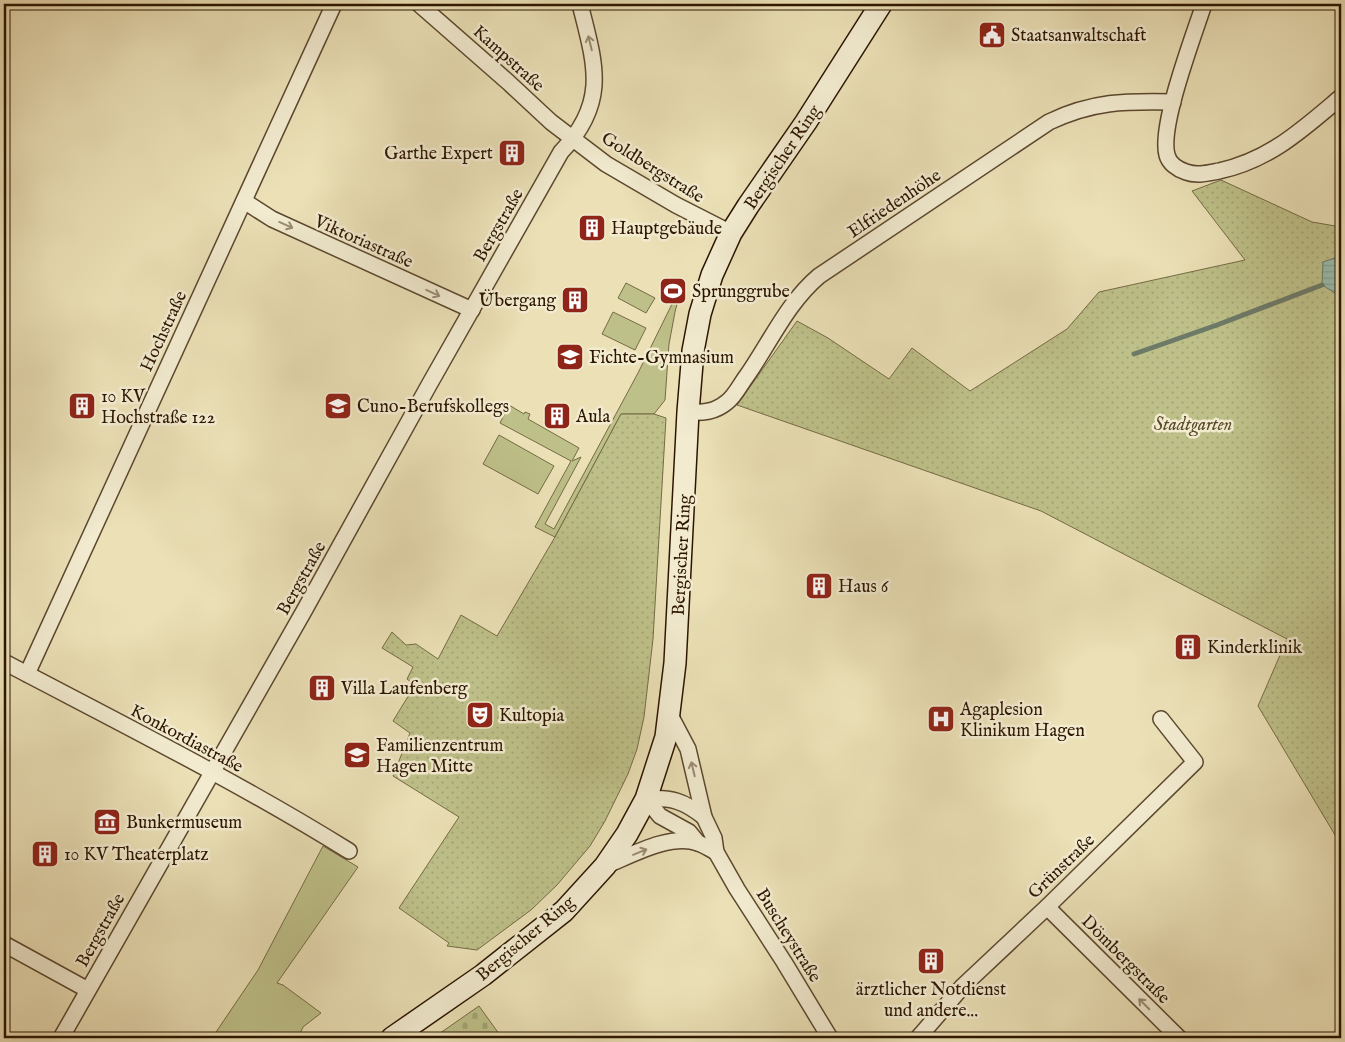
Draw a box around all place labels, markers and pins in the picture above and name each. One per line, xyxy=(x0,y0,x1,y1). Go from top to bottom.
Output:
public building icon: Staatsanwaltschaft xyxy=(977,20,1007,50)
place label: Staatsanwaltschaft xyxy=(1011,25,1146,48)
building icon: Garthe Expert xyxy=(497,138,527,168)
place label: Garthe Expert xyxy=(384,143,493,166)
building icon: Hauptgebäude xyxy=(577,213,607,243)
place label: Hauptgebäude xyxy=(611,218,722,241)
sports icon: Sprunggrube xyxy=(658,276,688,306)
place label: Sprunggrube xyxy=(692,281,790,304)
building icon: Übergang xyxy=(560,285,590,315)
place label: Übergang xyxy=(479,289,556,313)
school or university icon: Fichte-Gymnasium xyxy=(555,342,585,372)
place label: Fichte-Gymnasium xyxy=(589,347,734,370)
place label: 10 KV Hochstraße 122 xyxy=(101,386,215,430)
building icon: 10 KV Hochstraße 122 xyxy=(67,391,97,421)
school or university icon: Cuno-Berufskollegs xyxy=(323,391,353,421)
place label: Cuno-Berufskollegs xyxy=(357,396,509,419)
building icon: Aula xyxy=(542,401,572,431)
place label: Aula xyxy=(575,406,610,429)
building icon: Haus 6 xyxy=(804,571,834,601)
place label: Haus 6 xyxy=(838,576,889,599)
building icon: Kinderklinik xyxy=(1173,632,1203,662)
place label: Kinderklinik xyxy=(1207,637,1303,660)
building icon: Villa Laufenberg xyxy=(307,673,337,703)
place label: Villa Laufenberg xyxy=(340,678,468,701)
place label: Agaplesion Klinikum Hagen xyxy=(959,699,1085,743)
theatre icon: Kultopia xyxy=(465,700,495,730)
hospital icon: Agaplesion Klinikum Hagen xyxy=(926,704,956,734)
place label: Kultopia xyxy=(499,705,565,728)
place label: Familienzentrum Hagen Mitte xyxy=(376,735,503,779)
school or university icon: Familienzentrum Hagen Mitte xyxy=(342,740,372,770)
museum icon: Bunkermuseum xyxy=(92,807,122,837)
place label: Bunkermuseum xyxy=(126,812,242,835)
building icon: 10 KV Theaterplatz xyxy=(30,839,60,869)
place label: 10 KV Theaterplatz xyxy=(64,844,209,867)
building icon: ärztlicher Notdienst und andere... xyxy=(916,946,946,976)
place label: ärztlicher Notdienst und andere... xyxy=(856,979,1006,1023)

